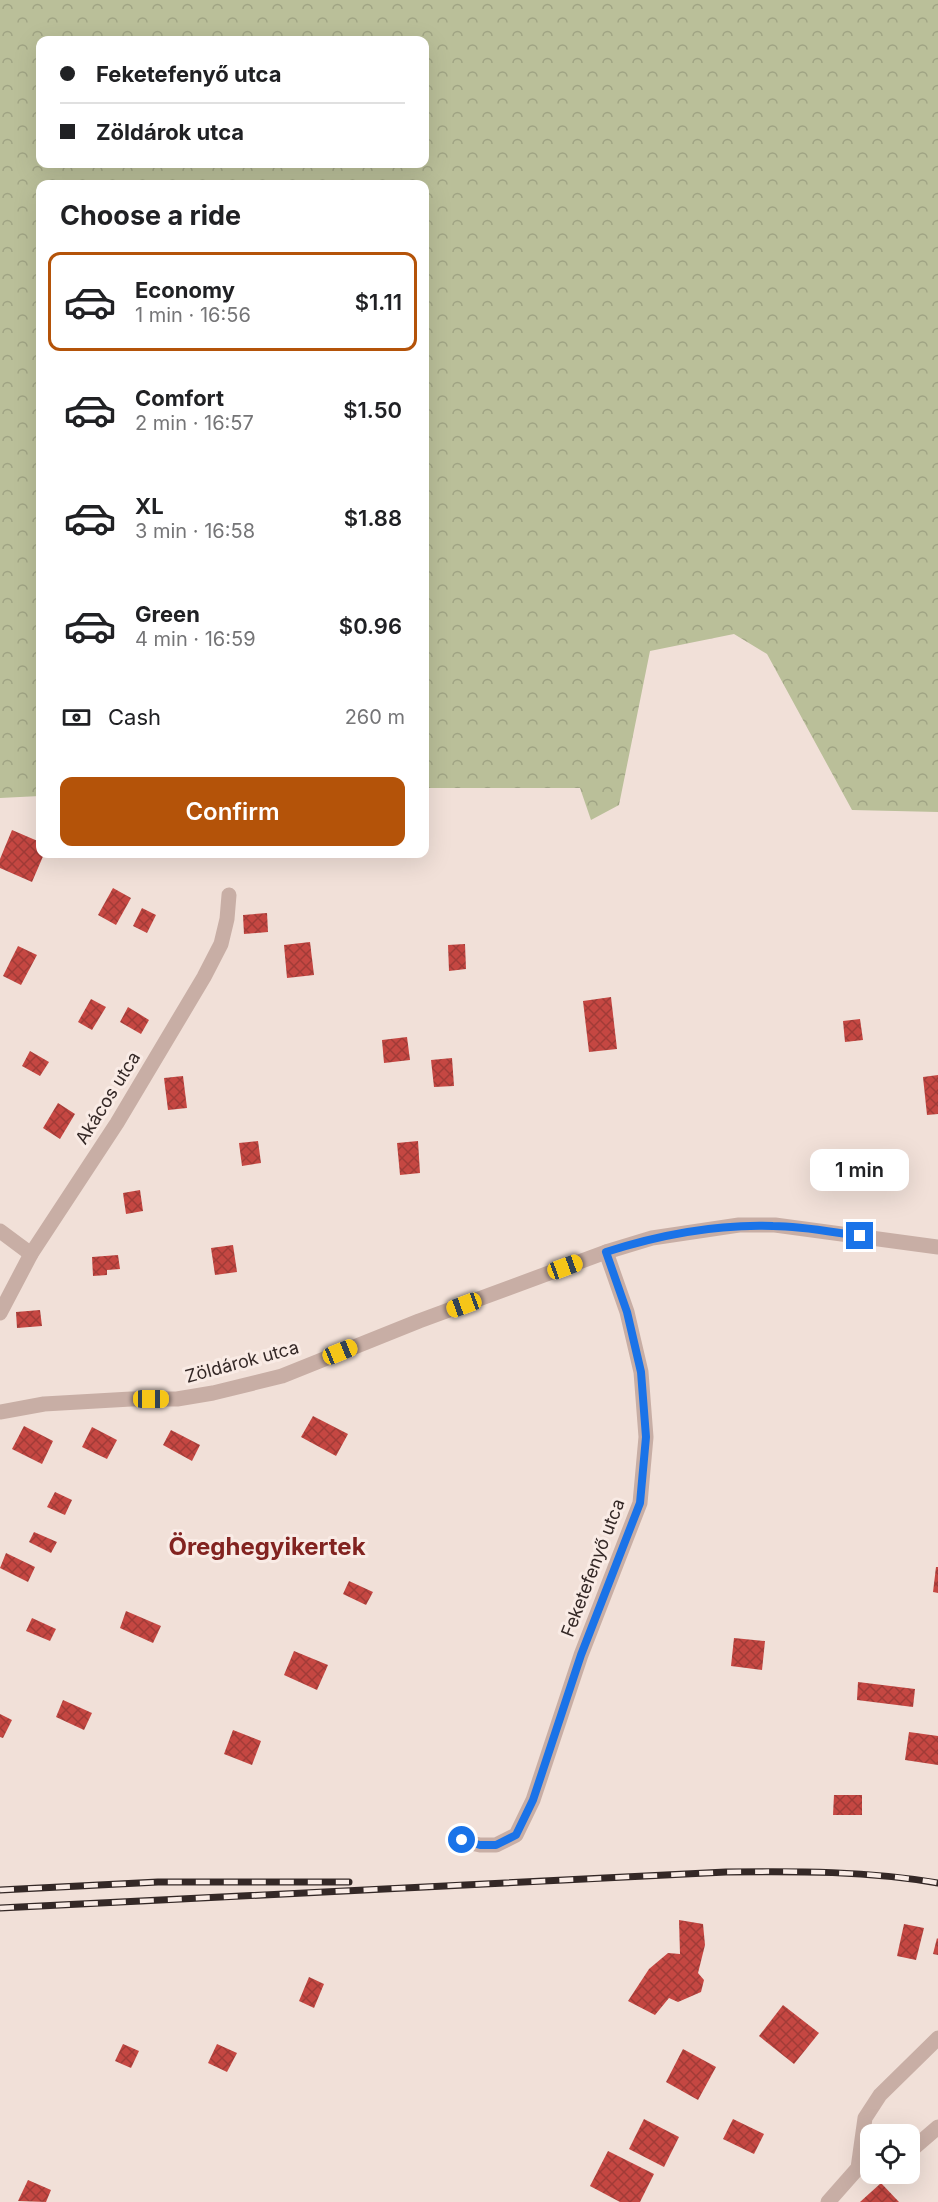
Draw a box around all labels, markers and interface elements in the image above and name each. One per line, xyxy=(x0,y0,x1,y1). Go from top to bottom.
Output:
text: Feketefenyő utca xyxy=(96,61,281,87)
text: Zöldárok utca xyxy=(96,119,244,145)
text: Choose a ride xyxy=(60,199,241,232)
icon: car xyxy=(63,275,117,329)
text: Economy xyxy=(135,277,235,303)
text: $1.11 xyxy=(355,289,402,315)
text: 1 min · 16:56 xyxy=(135,303,251,327)
icon: car xyxy=(63,383,117,437)
text: Comfort xyxy=(135,385,224,411)
text: $1.50 xyxy=(343,397,402,423)
text: 2 min · 16:57 xyxy=(135,411,254,435)
icon: car xyxy=(63,491,117,545)
text: XL xyxy=(135,493,164,519)
text: $1.88 xyxy=(344,505,402,531)
text: 3 min · 16:58 xyxy=(135,519,255,543)
icon: car xyxy=(63,599,117,653)
text: Green xyxy=(135,601,200,627)
text: $0.96 xyxy=(339,613,402,639)
text: 4 min · 16:59 xyxy=(135,627,256,651)
icon: cash xyxy=(60,701,93,734)
text: Cash xyxy=(108,704,161,730)
text: 260 m xyxy=(345,705,405,729)
button: Confirm xyxy=(60,777,405,846)
street label: Akácos utca xyxy=(71,1048,144,1148)
callout: 1 min xyxy=(810,1149,910,1191)
text: 1 min xyxy=(835,1158,884,1182)
route end xyxy=(846,1222,873,1249)
car xyxy=(545,1252,585,1282)
car xyxy=(444,1290,484,1320)
street label: Zöldárok utca xyxy=(183,1336,301,1387)
car xyxy=(320,1337,360,1367)
car xyxy=(133,1390,169,1408)
street label: Feketefenyő utca xyxy=(557,1496,629,1640)
district label: Öreghegyikertek xyxy=(168,1532,366,1561)
route start xyxy=(448,1826,475,1853)
map controls xyxy=(860,2124,920,2184)
button: locate xyxy=(860,2124,920,2184)

